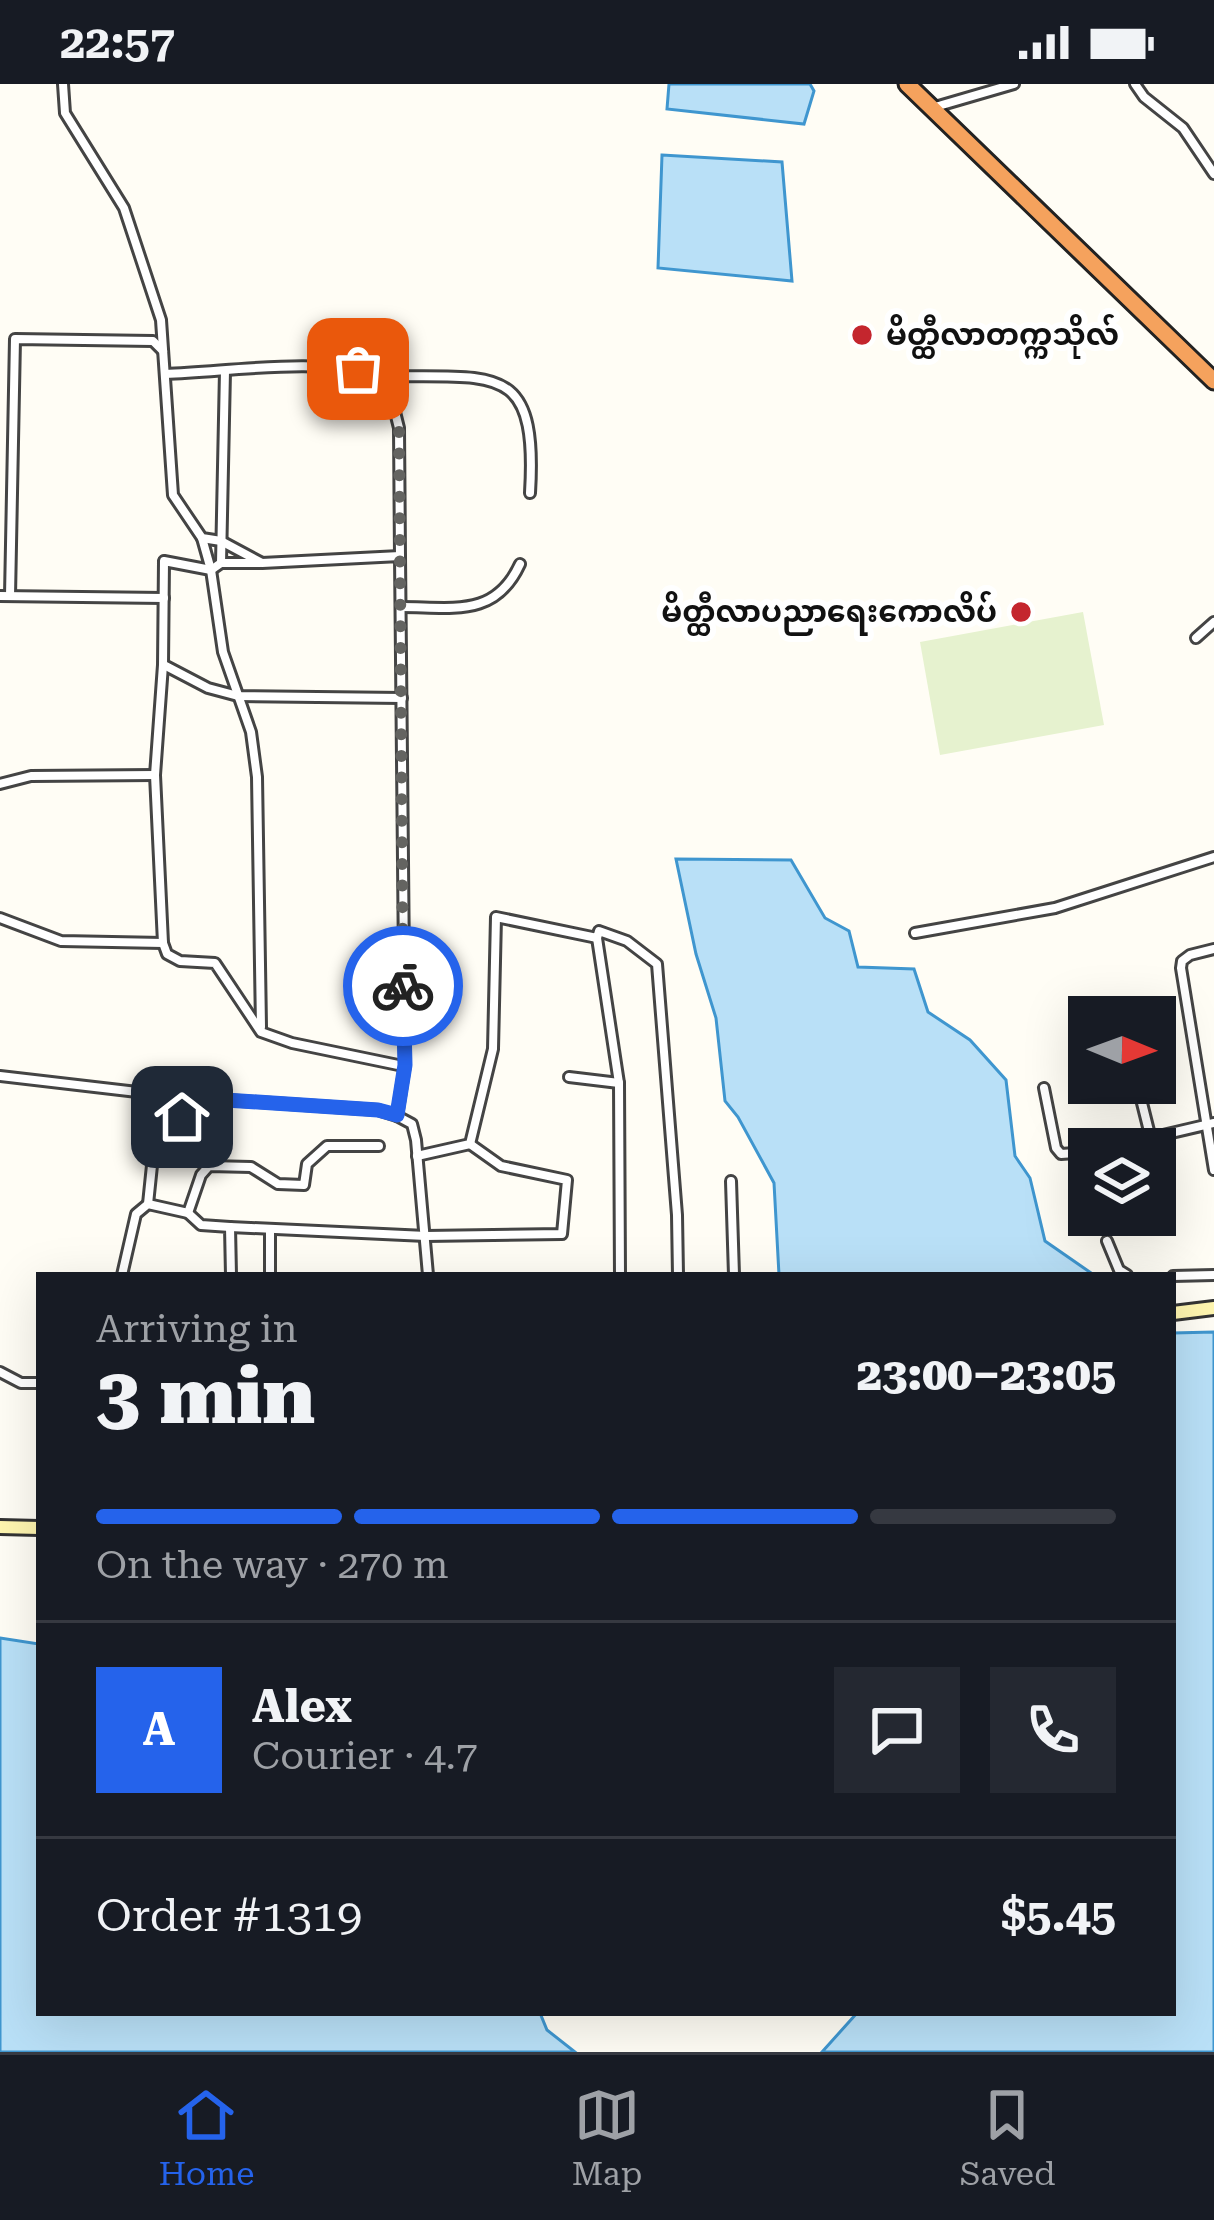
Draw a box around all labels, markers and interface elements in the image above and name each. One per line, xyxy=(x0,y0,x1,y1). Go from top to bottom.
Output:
text: 22:57 xyxy=(60,16,175,69)
place label: မိတ္ထီလာတက္ကသိုလ် xyxy=(886,314,1119,359)
pin xyxy=(307,318,409,420)
marker: မိတ္ထီလာတက္ကသိုလ် xyxy=(849,322,875,348)
icon: bag xyxy=(325,336,391,402)
place label: မိတ္ထီလာပညာရေးကောလိပ် xyxy=(661,591,997,636)
marker: မိတ္ထီလာပညာရေးကောလိပ် xyxy=(1008,599,1034,625)
courier xyxy=(343,926,463,1046)
icon: bike xyxy=(370,953,436,1019)
north arrow xyxy=(1068,996,1176,1104)
map controls xyxy=(1068,996,1176,1236)
pin xyxy=(131,1066,233,1168)
icon: home xyxy=(149,1084,215,1150)
button: layers xyxy=(1068,1128,1176,1236)
text: Arriving in xyxy=(96,1306,298,1352)
text: 23:00–23:05 xyxy=(857,1348,1116,1401)
text: 3 min xyxy=(96,1351,315,1442)
text: On the way · 270 m xyxy=(96,1542,448,1588)
button: chat xyxy=(834,1667,960,1793)
button: phone xyxy=(990,1667,1116,1793)
text: Alex xyxy=(252,1680,352,1733)
text: A xyxy=(143,1703,175,1756)
text: Courier · 4.7 xyxy=(252,1733,478,1779)
text: Order #1319 xyxy=(96,1889,362,1942)
text: $5.45 xyxy=(1001,1889,1116,1942)
tab: Home xyxy=(159,2082,254,2193)
tab: Map xyxy=(572,2082,642,2193)
tab: Saved xyxy=(960,2082,1055,2193)

